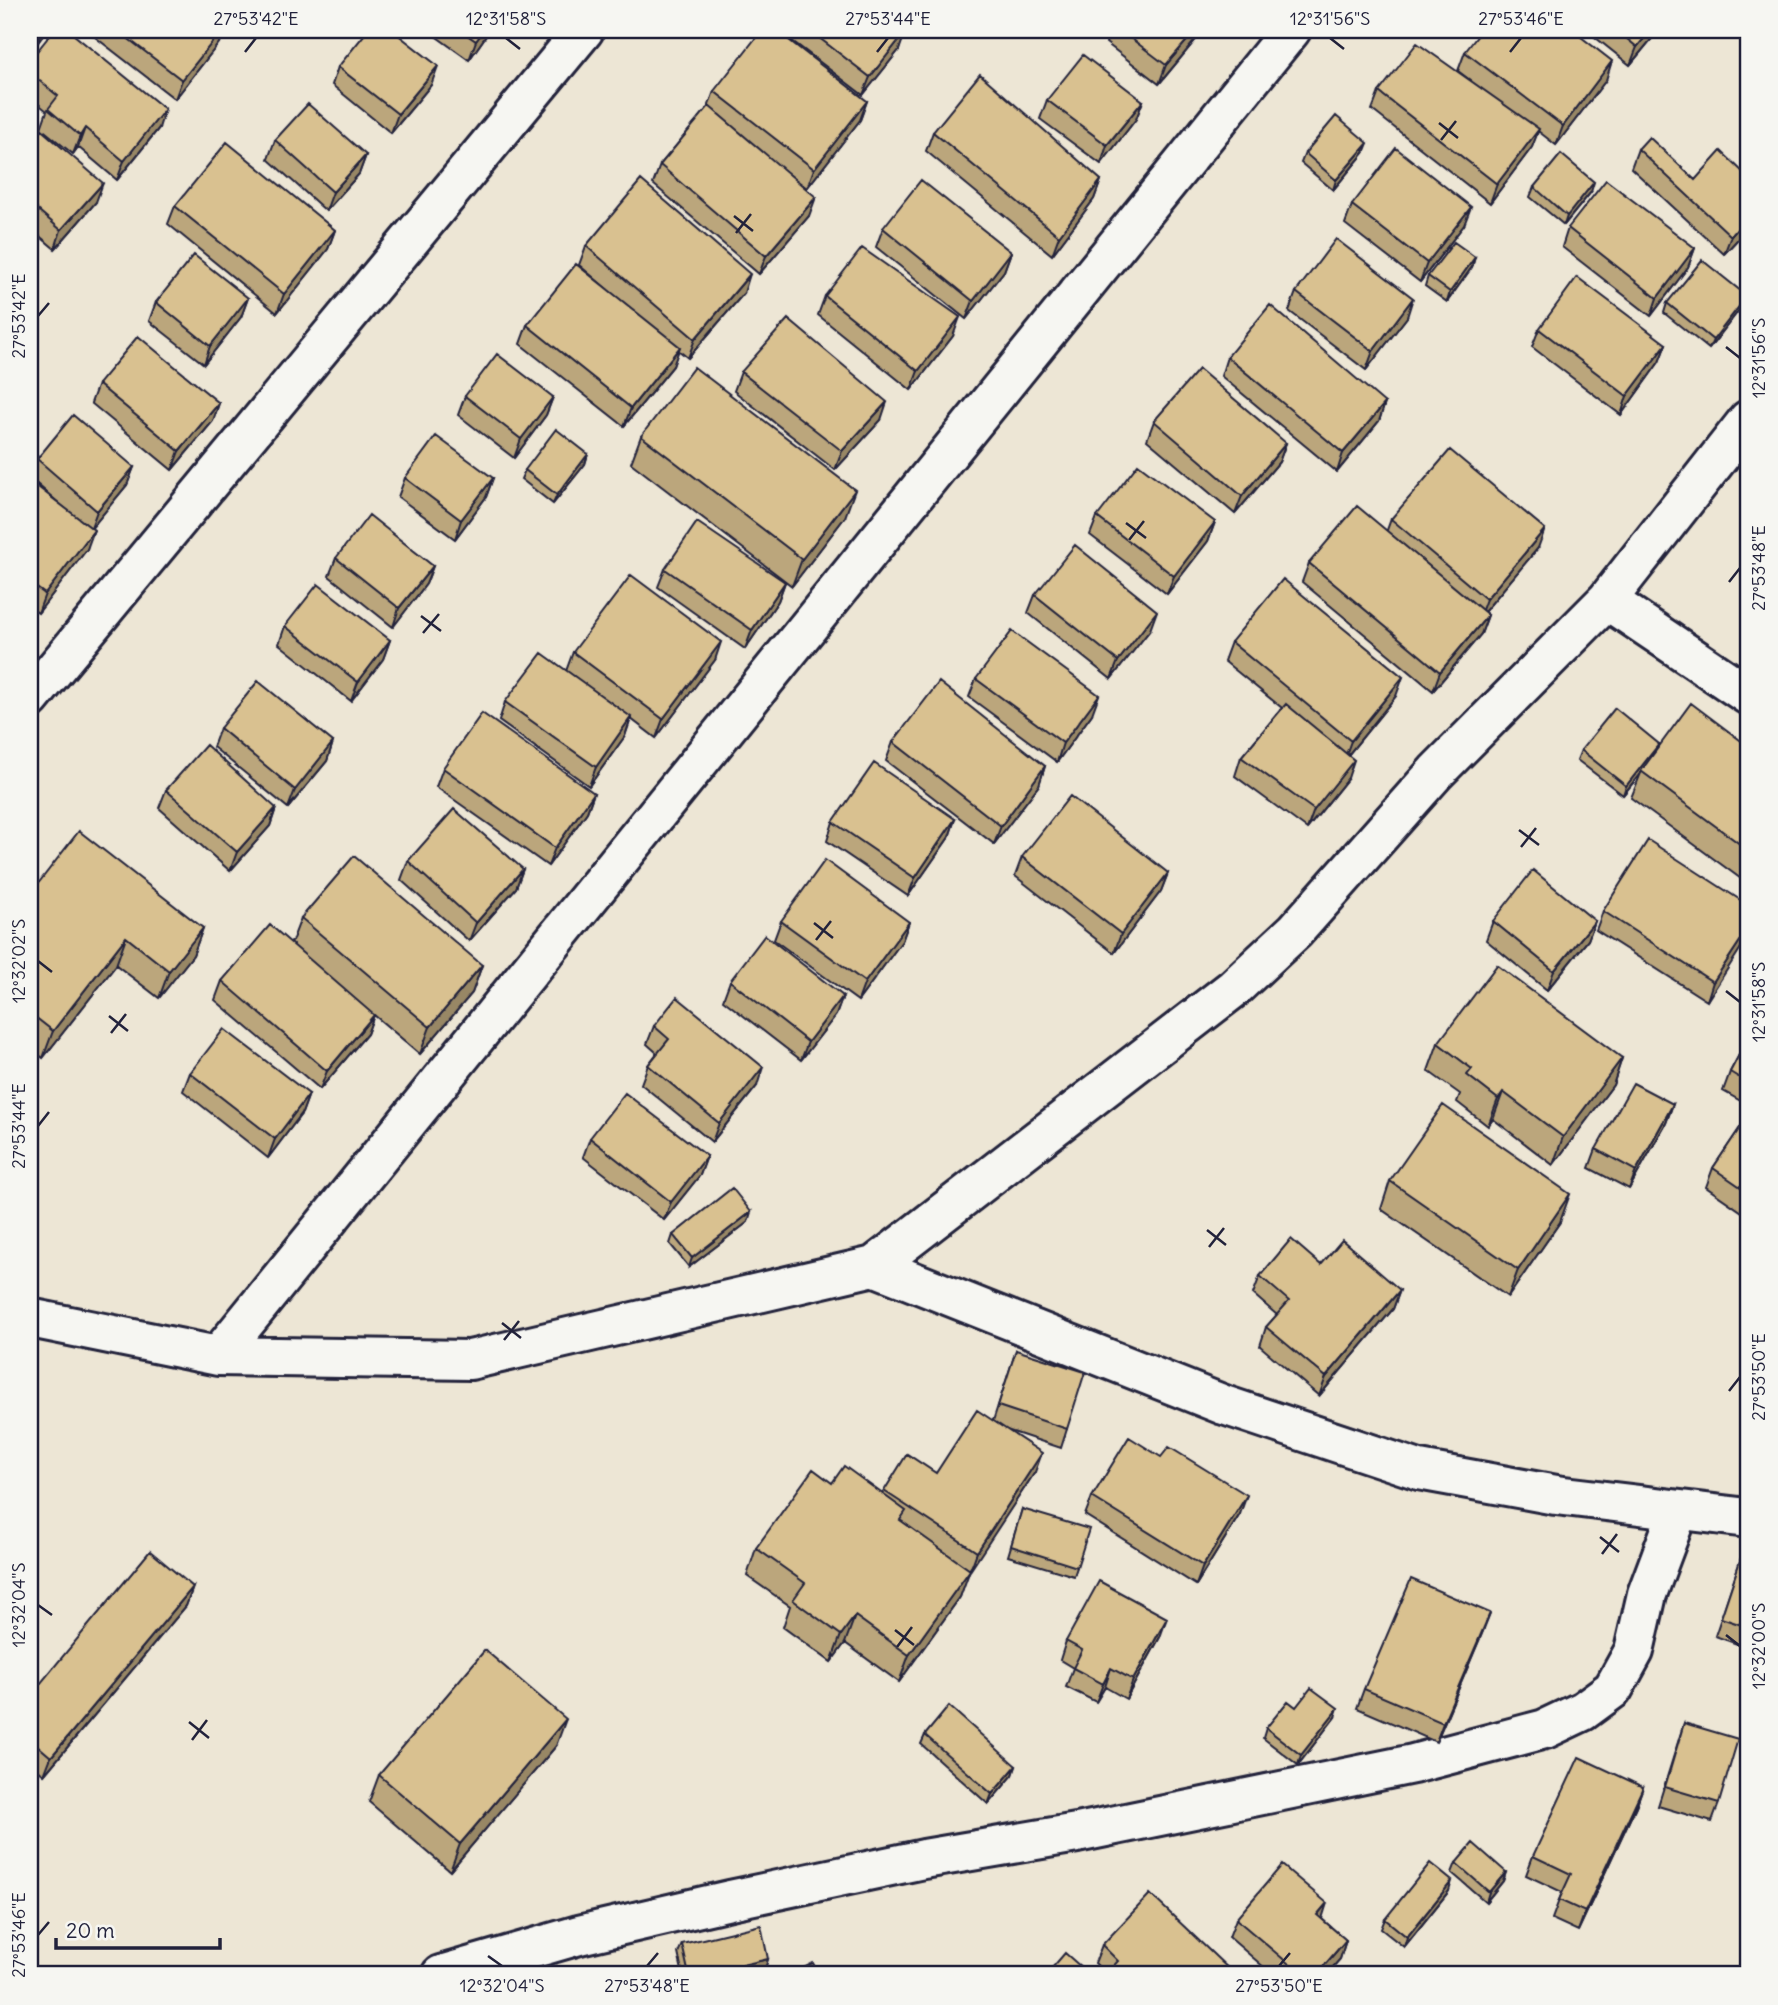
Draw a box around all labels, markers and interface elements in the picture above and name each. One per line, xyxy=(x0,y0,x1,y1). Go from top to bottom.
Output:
text: 27°53'42"E xyxy=(213,7,299,30)
text: 12°31'58"S xyxy=(466,7,546,30)
text: 27°53'44"E xyxy=(845,7,931,30)
text: 12°31'56"S xyxy=(1290,7,1370,30)
text: 27°53'46"E xyxy=(1478,7,1564,30)
text: 27°53'42"E xyxy=(7,273,30,359)
text: 12°31'56"S xyxy=(1747,318,1770,398)
text: 27°53'48"E xyxy=(1747,525,1770,611)
text: 12°32'02"S xyxy=(7,919,30,1003)
text: 12°31'58"S xyxy=(1747,962,1770,1042)
text: 27°53'44"E xyxy=(7,1083,30,1169)
text: 27°53'50"E xyxy=(1747,1333,1770,1421)
text: 12°32'04"S xyxy=(7,1563,30,1647)
text: 12°32'00"S xyxy=(1747,1603,1770,1689)
text: 27°53'46"E xyxy=(7,1892,30,1978)
scale bar xyxy=(56,1907,220,1951)
text: 20 m xyxy=(66,1917,115,1944)
text: 12°32'04"S xyxy=(460,1974,544,1997)
text: 27°53'48"E xyxy=(604,1974,690,1997)
text: 27°53'50"E xyxy=(1235,1974,1323,1997)

